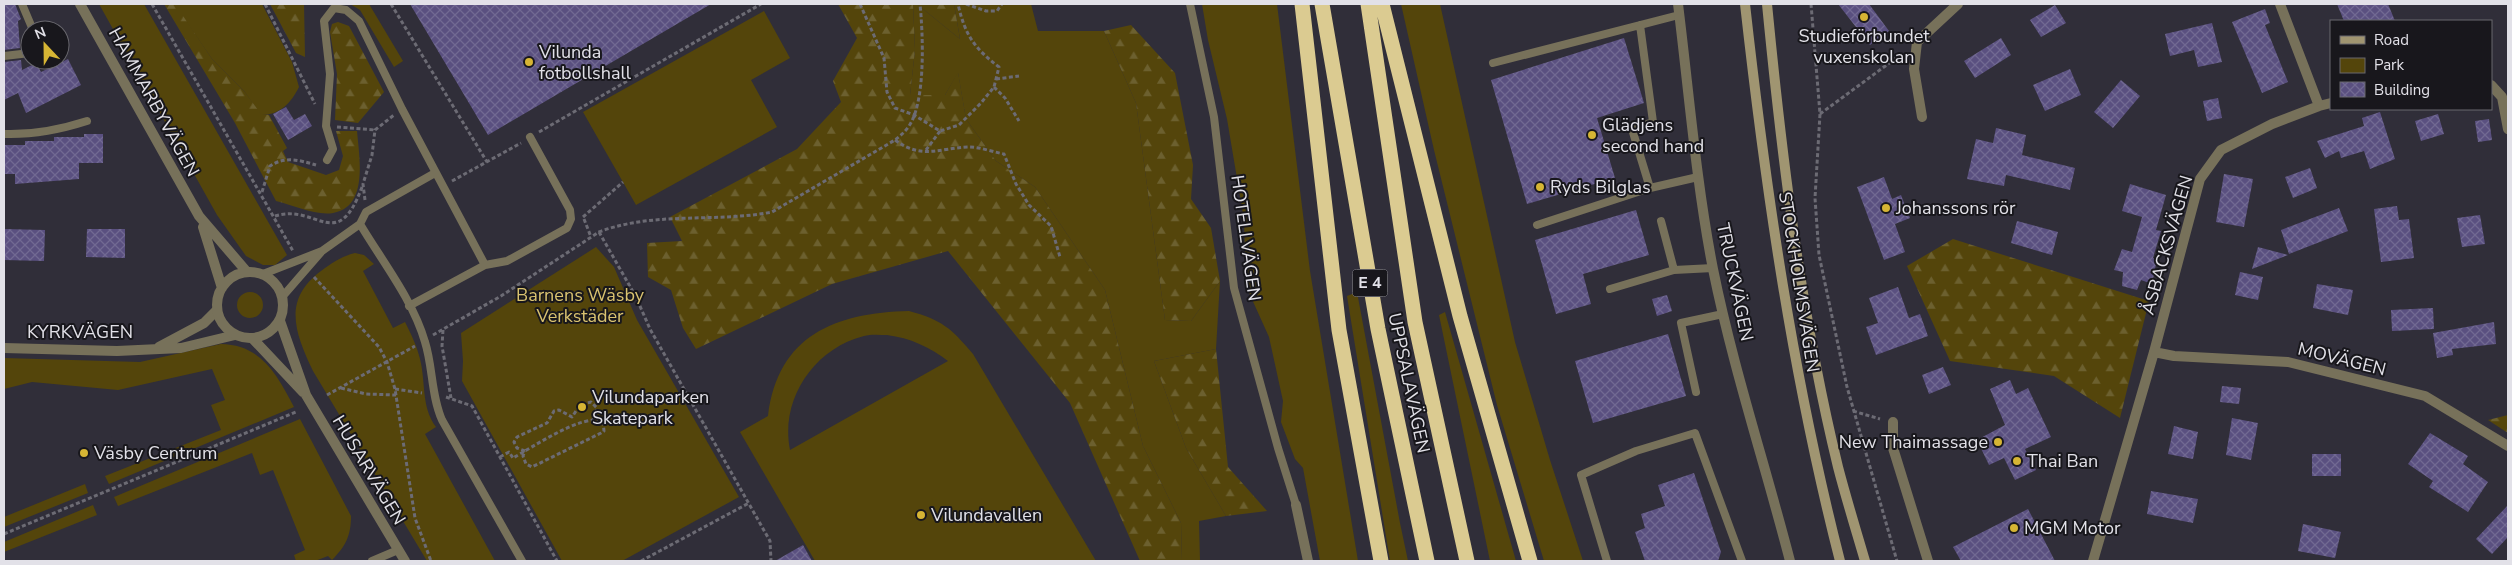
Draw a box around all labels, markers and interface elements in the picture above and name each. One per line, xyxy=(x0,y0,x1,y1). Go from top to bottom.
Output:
marker: Studieförbundet vuxenskolan xyxy=(1858,11,1870,23)
north arrow xyxy=(20,20,70,70)
legend xyxy=(2330,20,2492,110)
text: N xyxy=(32,23,49,44)
street label: HAMMARBYVÄGEN xyxy=(103,23,205,181)
place label: Studieförbundet vuxenskolan xyxy=(1798,24,1930,69)
text: Road xyxy=(2374,30,2409,50)
place label: Vilunda fotbollshall xyxy=(538,40,632,85)
text: Park xyxy=(2374,55,2404,75)
marker: Vilunda fotbollshall xyxy=(523,56,535,68)
text: Building xyxy=(2374,80,2430,100)
place label: Glädjens second hand xyxy=(1602,113,1704,158)
marker: Glädjens second hand xyxy=(1586,129,1598,141)
street label: HOTELLVÄGEN xyxy=(1225,173,1267,303)
street label: ÅSBACKSVÄGEN xyxy=(2136,173,2198,317)
place label: Ryds Bilglas xyxy=(1550,175,1651,199)
marker: Ryds Bilglas xyxy=(1534,181,1546,193)
street label: STOCKHOLMSVÄGEN xyxy=(1773,190,1825,374)
place label: Johanssons rör xyxy=(1895,196,2016,220)
marker: Johanssons rör xyxy=(1880,202,1892,214)
street label: TRUCKVÄGEN xyxy=(1711,221,1759,343)
road number: E 4 xyxy=(1352,270,1388,296)
park label: Barnens Wäsby Verkstäder xyxy=(516,283,645,328)
street label: UPPSALAVÄGEN xyxy=(1382,311,1436,455)
street label: KYRKVÄGEN xyxy=(27,320,133,344)
street label: MOVÄGEN xyxy=(2295,336,2389,382)
place label: Vilundaparken Skatepark xyxy=(591,385,709,430)
marker: Vilundaparken Skatepark xyxy=(576,401,588,413)
street label: HUSARVÄGEN xyxy=(327,411,411,529)
place label: New Thaimassage xyxy=(1839,430,1988,454)
marker: New Thaimassage xyxy=(1992,436,2004,448)
place label: Väsby Centrum xyxy=(93,441,217,465)
marker: Väsby Centrum xyxy=(78,447,90,459)
place label: Thai Ban xyxy=(2027,449,2098,473)
marker: Thai Ban xyxy=(2011,455,2023,467)
place label: Vilundavallen xyxy=(930,503,1042,527)
marker: Vilundavallen xyxy=(915,509,927,521)
place label: MGM Motor xyxy=(2024,516,2121,540)
marker: MGM Motor xyxy=(2008,522,2020,534)

